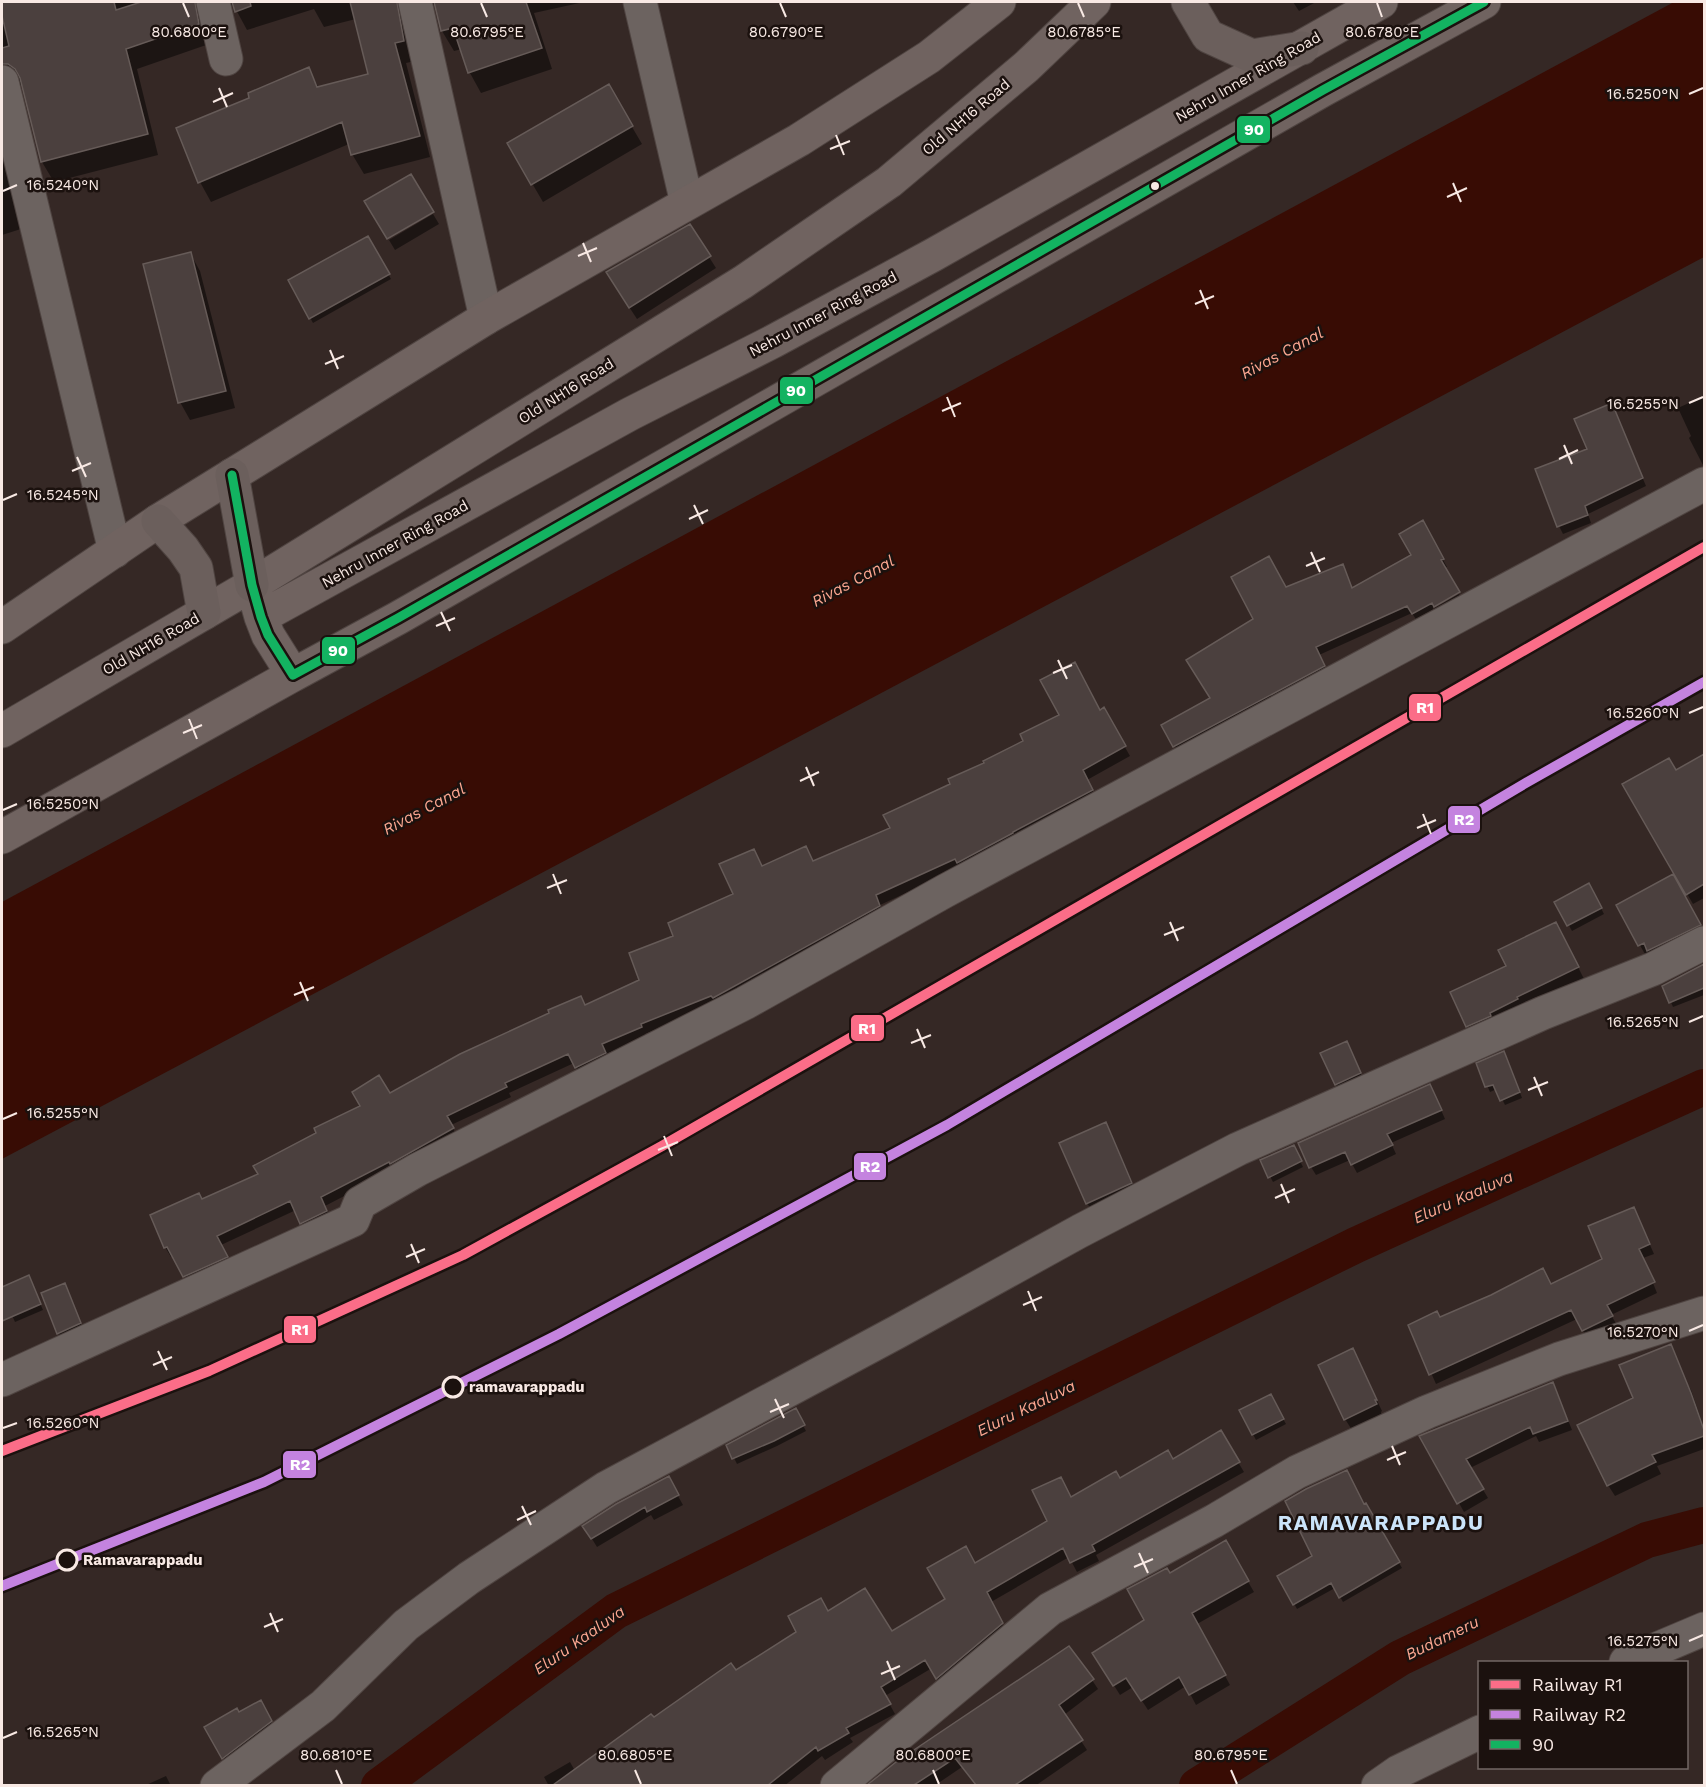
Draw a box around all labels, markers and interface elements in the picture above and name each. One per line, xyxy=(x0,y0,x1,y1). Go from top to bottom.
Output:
text: 80.6800°E xyxy=(151,23,227,41)
text: 80.6795°E xyxy=(450,23,524,41)
text: 80.6790°E xyxy=(749,23,823,41)
text: 80.6785°E xyxy=(1047,23,1121,41)
text: 80.6780°E xyxy=(1345,23,1419,41)
street label: Nehru Inner Ring Road xyxy=(1172,28,1324,126)
street label: Old NH16 Road xyxy=(918,75,1014,159)
text: 16.5250°N xyxy=(1607,85,1679,103)
line badge: 90 xyxy=(1236,115,1271,144)
text: 90 xyxy=(1244,120,1264,139)
text: 16.5240°N xyxy=(27,176,99,194)
unlabelled marker xyxy=(1149,180,1161,192)
street label: Nehru Inner Ring Road xyxy=(746,267,900,361)
water label: Rivas Canal xyxy=(1238,323,1327,383)
street label: Old NH16 Road xyxy=(515,354,617,428)
line badge: 90 xyxy=(779,376,814,405)
text: 90 xyxy=(786,381,806,400)
text: 16.5255°N xyxy=(1607,395,1679,413)
text: 16.5245°N xyxy=(27,486,99,504)
street label: Nehru Inner Ring Road xyxy=(319,496,471,592)
water label: Rivas Canal xyxy=(809,551,898,611)
street label: Old NH16 Road xyxy=(99,609,203,679)
line badge: 90 xyxy=(321,636,356,665)
text: 90 xyxy=(328,641,348,660)
line badge: R1 xyxy=(1408,693,1442,722)
text: R1 xyxy=(1416,698,1434,717)
text: 16.5260°N xyxy=(1607,704,1679,722)
water label: Rivas Canal xyxy=(380,779,469,839)
text: 16.5250°N xyxy=(27,795,99,813)
line badge: R2 xyxy=(1447,805,1481,834)
text: R2 xyxy=(1454,810,1474,829)
text: 16.5265°N xyxy=(1607,1013,1679,1031)
line badge: R1 xyxy=(850,1014,885,1042)
text: R1 xyxy=(858,1019,876,1038)
text: 16.5255°N xyxy=(27,1104,99,1122)
line badge: R2 xyxy=(853,1152,887,1181)
text: R2 xyxy=(860,1157,880,1176)
water label: Eluru Kaaluva xyxy=(1410,1166,1516,1227)
line badge: R1 xyxy=(283,1315,317,1344)
text: R1 xyxy=(291,1320,309,1339)
text: 16.5270°N xyxy=(1607,1323,1679,1341)
marker: ramavarappadu xyxy=(442,1376,464,1398)
water label: Eluru Kaaluva xyxy=(974,1376,1079,1440)
place label: ramavarappadu xyxy=(469,1378,585,1396)
text: 16.5260°N xyxy=(27,1414,99,1432)
line badge: R2 xyxy=(282,1450,317,1479)
text: R2 xyxy=(290,1455,310,1474)
district label: RAMAVARAPPADU xyxy=(1278,1510,1484,1535)
marker: Ramavarappadu xyxy=(56,1549,78,1571)
place label: Ramavarappadu xyxy=(83,1551,203,1569)
water label: Eluru Kaaluva xyxy=(530,1601,629,1679)
water label: Budameru xyxy=(1402,1612,1482,1664)
text: 16.5275°N xyxy=(1607,1632,1679,1650)
legend xyxy=(1478,1661,1688,1769)
text: Railway R1 xyxy=(1532,1674,1623,1695)
text: Railway R2 xyxy=(1532,1704,1626,1725)
text: 16.5265°N xyxy=(27,1723,99,1741)
text: 90 xyxy=(1532,1734,1554,1755)
text: 80.6810°E xyxy=(300,1746,372,1764)
text: 80.6805°E xyxy=(598,1746,672,1764)
text: 80.6800°E xyxy=(895,1746,971,1764)
text: 80.6795°E xyxy=(1194,1746,1268,1764)

